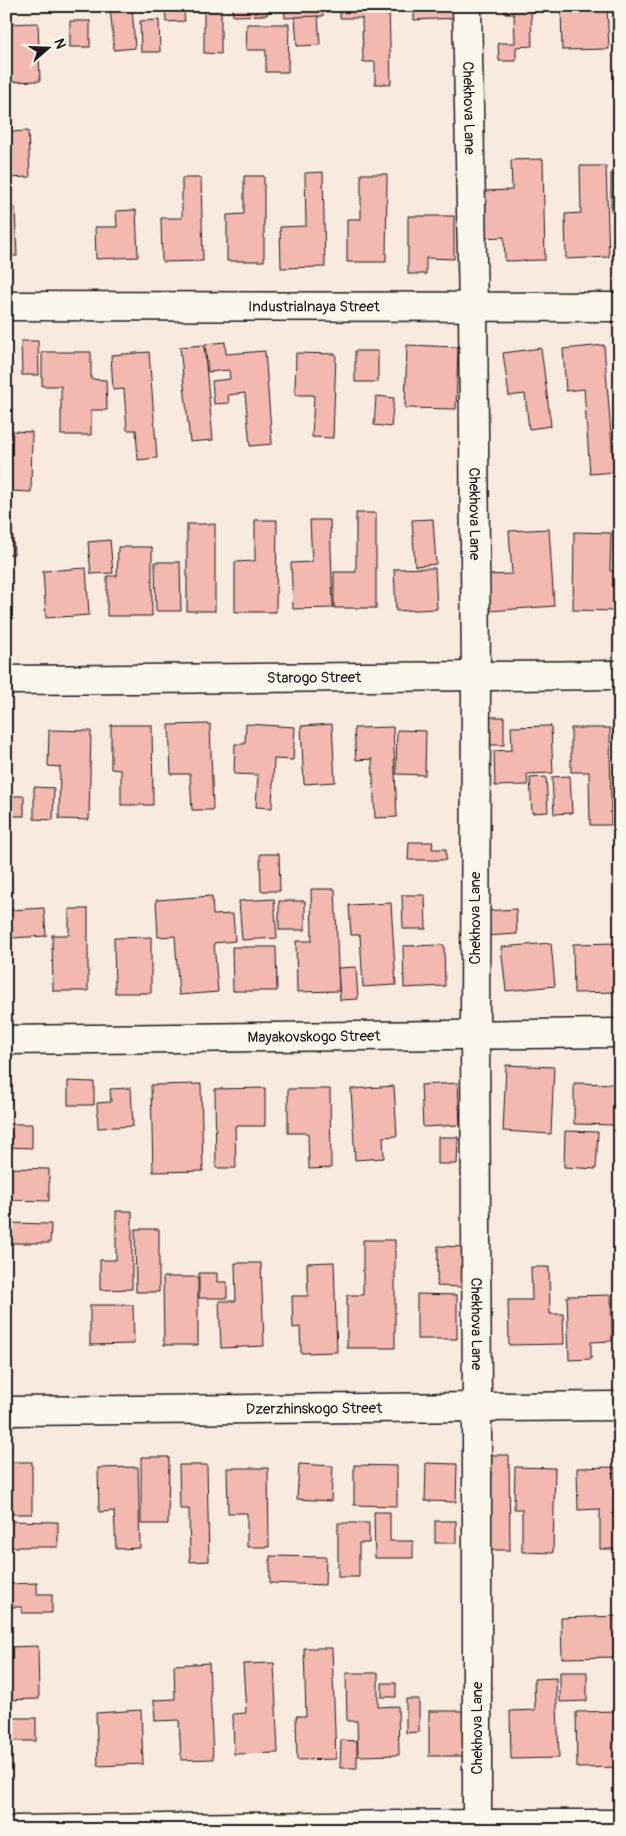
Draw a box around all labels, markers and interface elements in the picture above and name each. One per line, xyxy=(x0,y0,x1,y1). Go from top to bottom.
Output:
north arrow xyxy=(22,22,72,72)
text: N xyxy=(50,36,69,51)
street label: Chekhova Lane xyxy=(459,61,479,155)
street label: Industrialnaya Street xyxy=(248,297,381,316)
street label: Chekhova Lane xyxy=(465,467,485,561)
street label: Starogo Street xyxy=(267,668,362,687)
street label: Chekhova Lane xyxy=(466,871,485,964)
street label: Mayakovskogo Street xyxy=(247,1026,381,1047)
street label: Chekhova Lane xyxy=(467,1277,486,1371)
street label: Dzerzhinskogo Street xyxy=(246,1398,383,1419)
street label: Chekhova Lane xyxy=(468,1681,487,1774)

